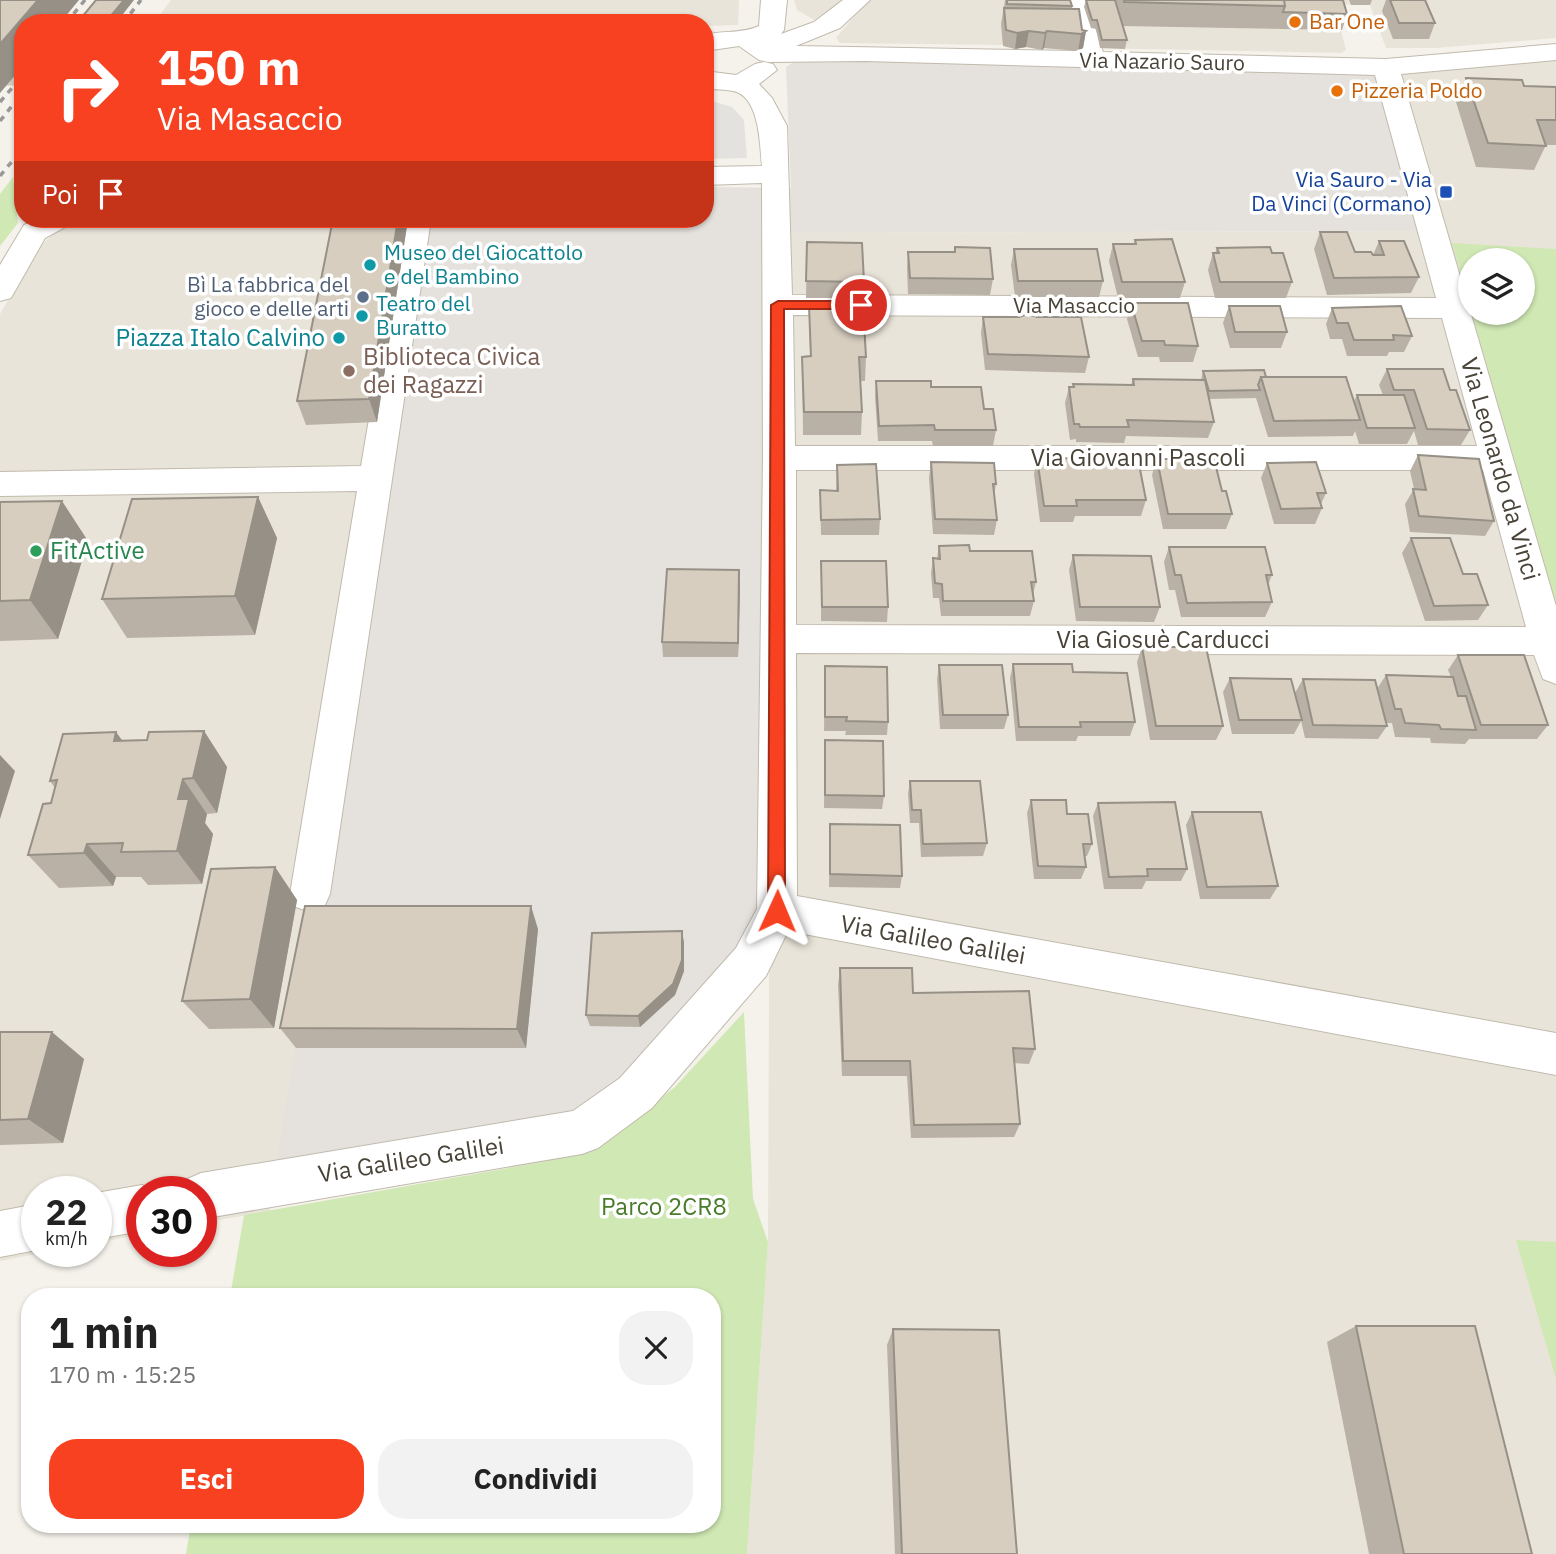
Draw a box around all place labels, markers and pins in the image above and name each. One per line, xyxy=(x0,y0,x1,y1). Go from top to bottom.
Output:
place label: Bar One xyxy=(1309,7,1385,35)
marker: Bar One xyxy=(1287,14,1303,30)
place label: Pizzeria Poldo xyxy=(1351,76,1483,104)
marker: Pizzeria Poldo xyxy=(1329,83,1345,99)
place label: Via Sauro - Via Da Vinci (Cormano) xyxy=(1251,165,1432,217)
marker: Via Sauro - Via Da Vinci (Cormano) xyxy=(1438,184,1454,200)
place label: Museo del Giocattolo e del Bambino xyxy=(384,238,583,290)
marker: Museo del Giocattolo e del Bambino xyxy=(362,257,378,273)
place label: Bì La fabbrica del gioco e delle arti xyxy=(187,270,349,322)
pin xyxy=(831,275,891,335)
marker: Bì La fabbrica del gioco e delle arti xyxy=(355,289,371,305)
place label: Teatro del Buratto xyxy=(376,289,471,341)
marker: Teatro del Buratto xyxy=(354,308,370,324)
place label: Piazza Italo Calvino xyxy=(116,321,325,353)
marker: Piazza Italo Calvino xyxy=(331,330,347,346)
place label: Biblioteca Civica dei Ragazzi xyxy=(363,340,540,400)
marker: Biblioteca Civica dei Ragazzi xyxy=(341,363,357,379)
place label: FitActive xyxy=(50,534,145,566)
marker: FitActive xyxy=(28,543,44,559)

